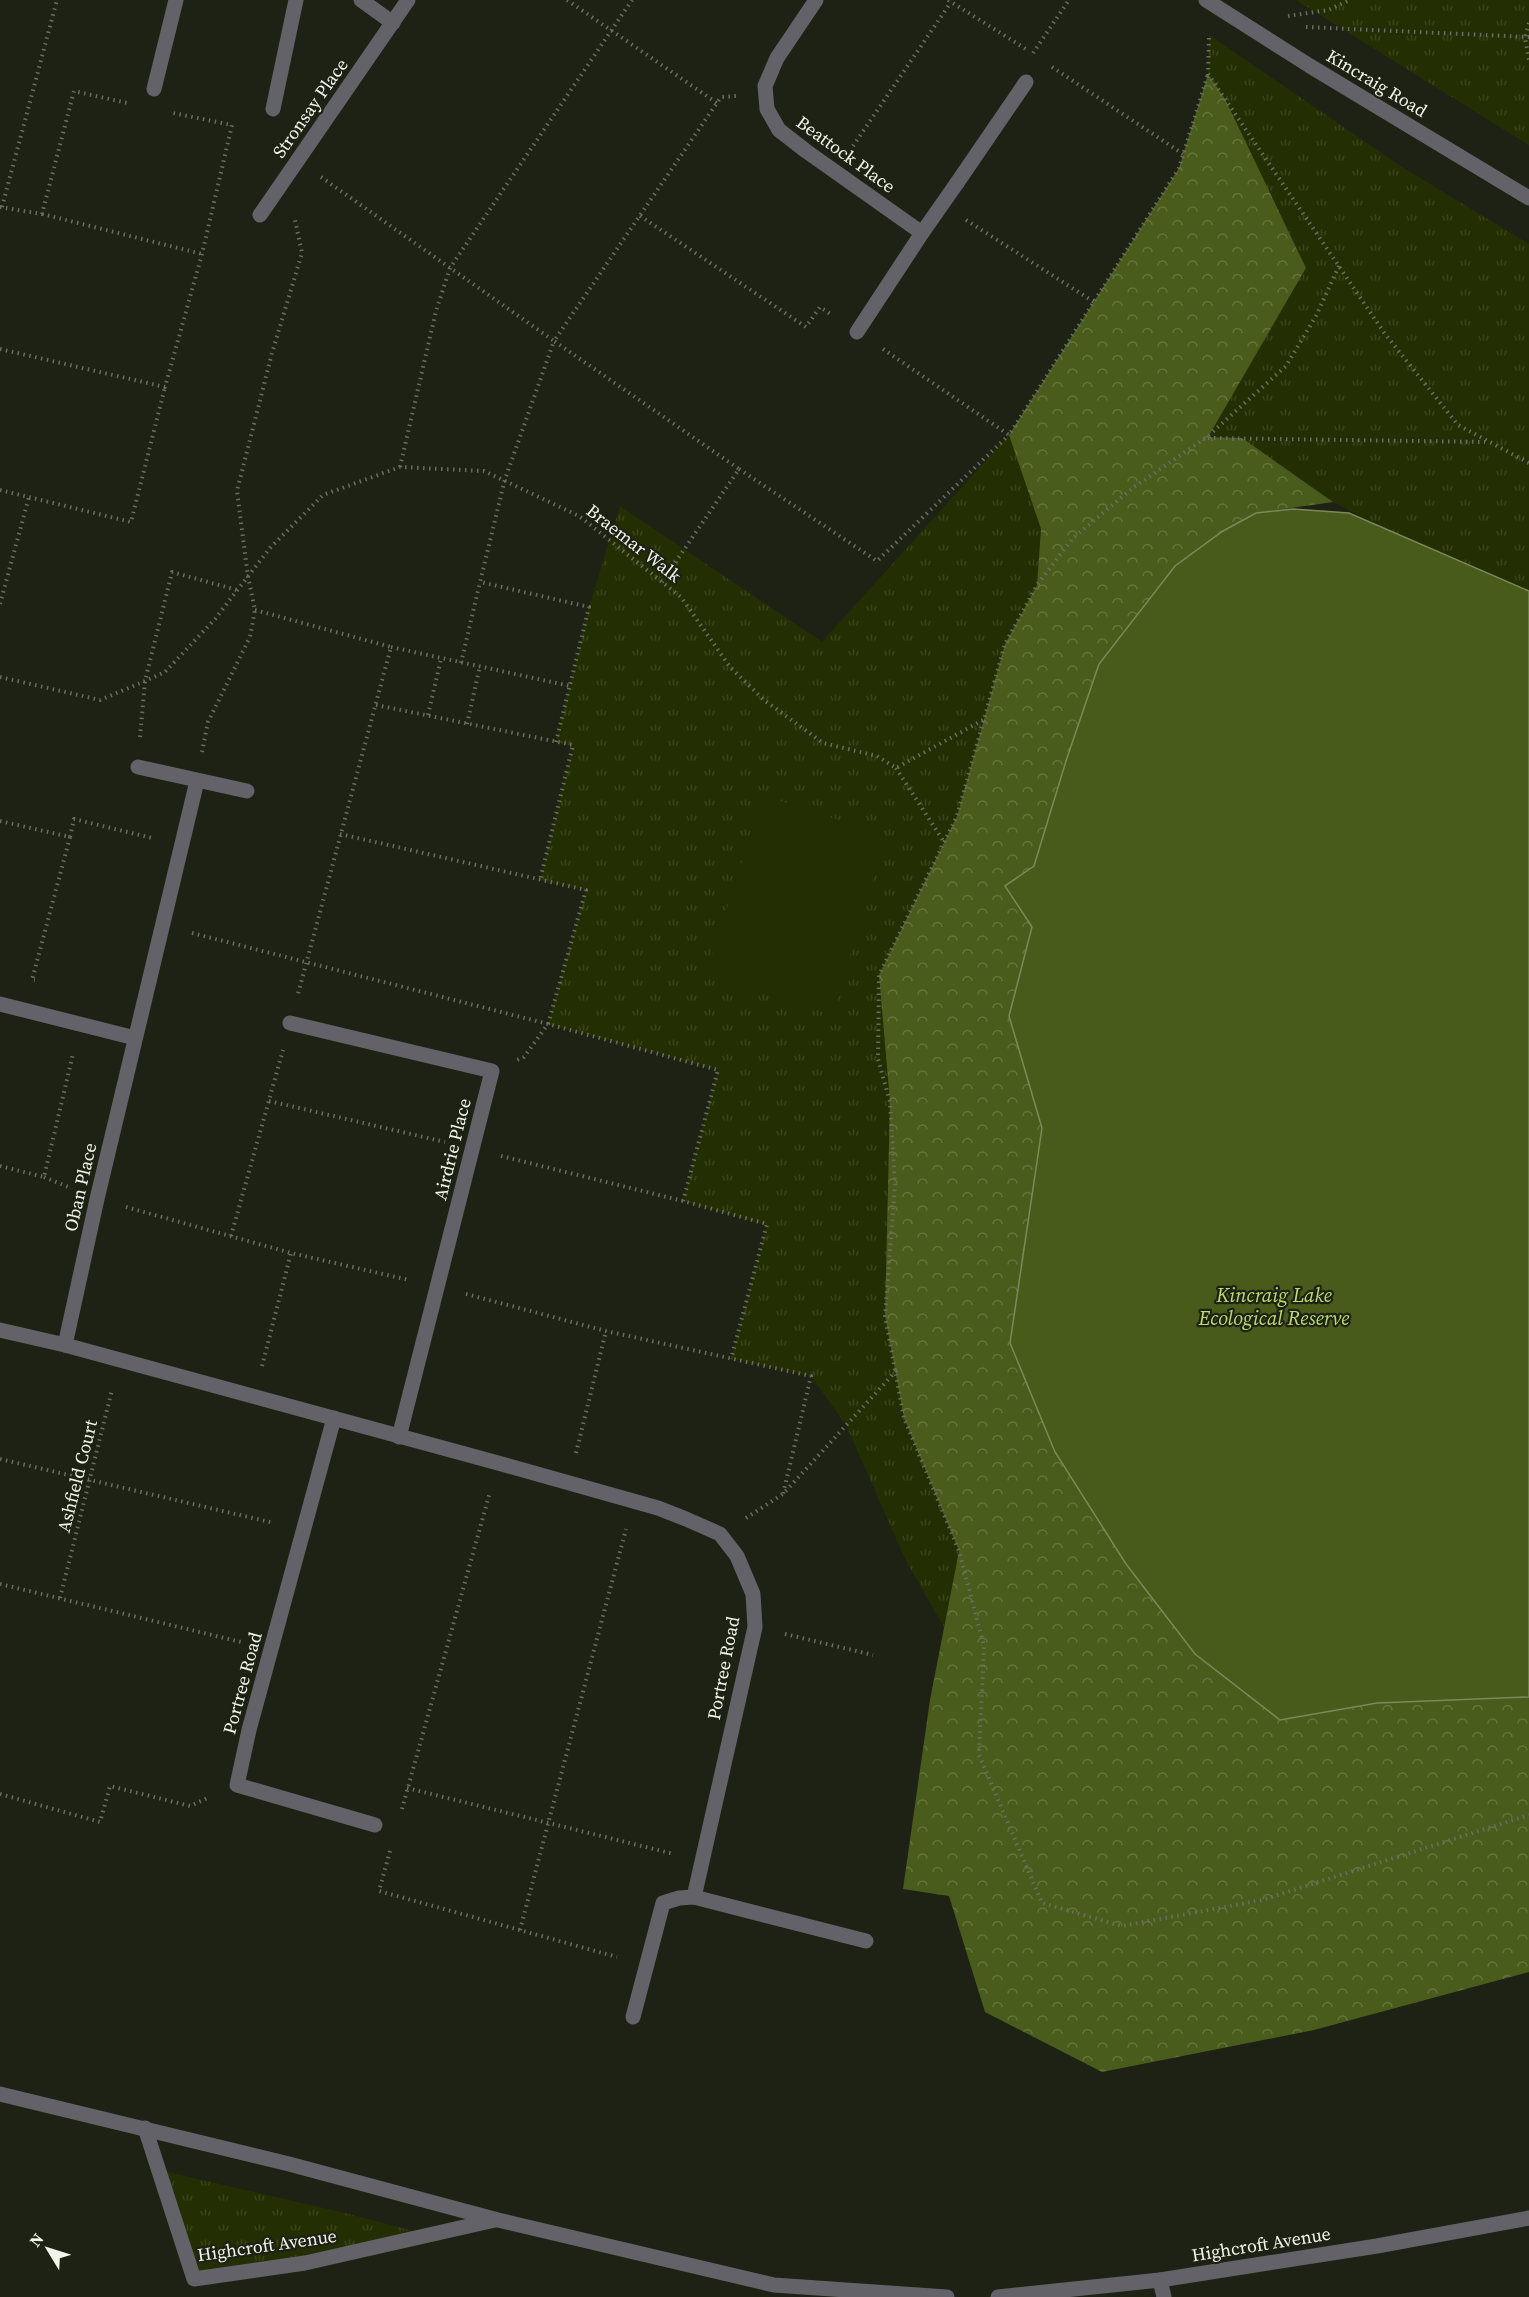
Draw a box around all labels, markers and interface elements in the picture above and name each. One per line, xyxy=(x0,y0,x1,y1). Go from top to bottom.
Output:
street label: Kincraig Road xyxy=(1322,43,1432,123)
street label: Stronsay Place xyxy=(266,53,354,163)
street label: Beattock Place xyxy=(791,110,901,198)
street label: Braemar Walk xyxy=(581,498,687,588)
street label: Airdrie Place xyxy=(427,1095,477,1203)
street label: Oban Place xyxy=(58,1140,102,1234)
water label: Kincraig Lake Ecological Reserve xyxy=(1197,1281,1350,1332)
street label: Ashfield Court xyxy=(51,1417,103,1535)
street label: Portree Road xyxy=(701,1614,745,1722)
street label: Portree Road xyxy=(216,1629,268,1737)
north arrow xyxy=(18,2219,78,2279)
street label: Highcroft Avenue xyxy=(1190,2221,1332,2267)
street label: Highcroft Avenue xyxy=(196,2223,338,2267)
text: N xyxy=(24,2228,49,2251)

